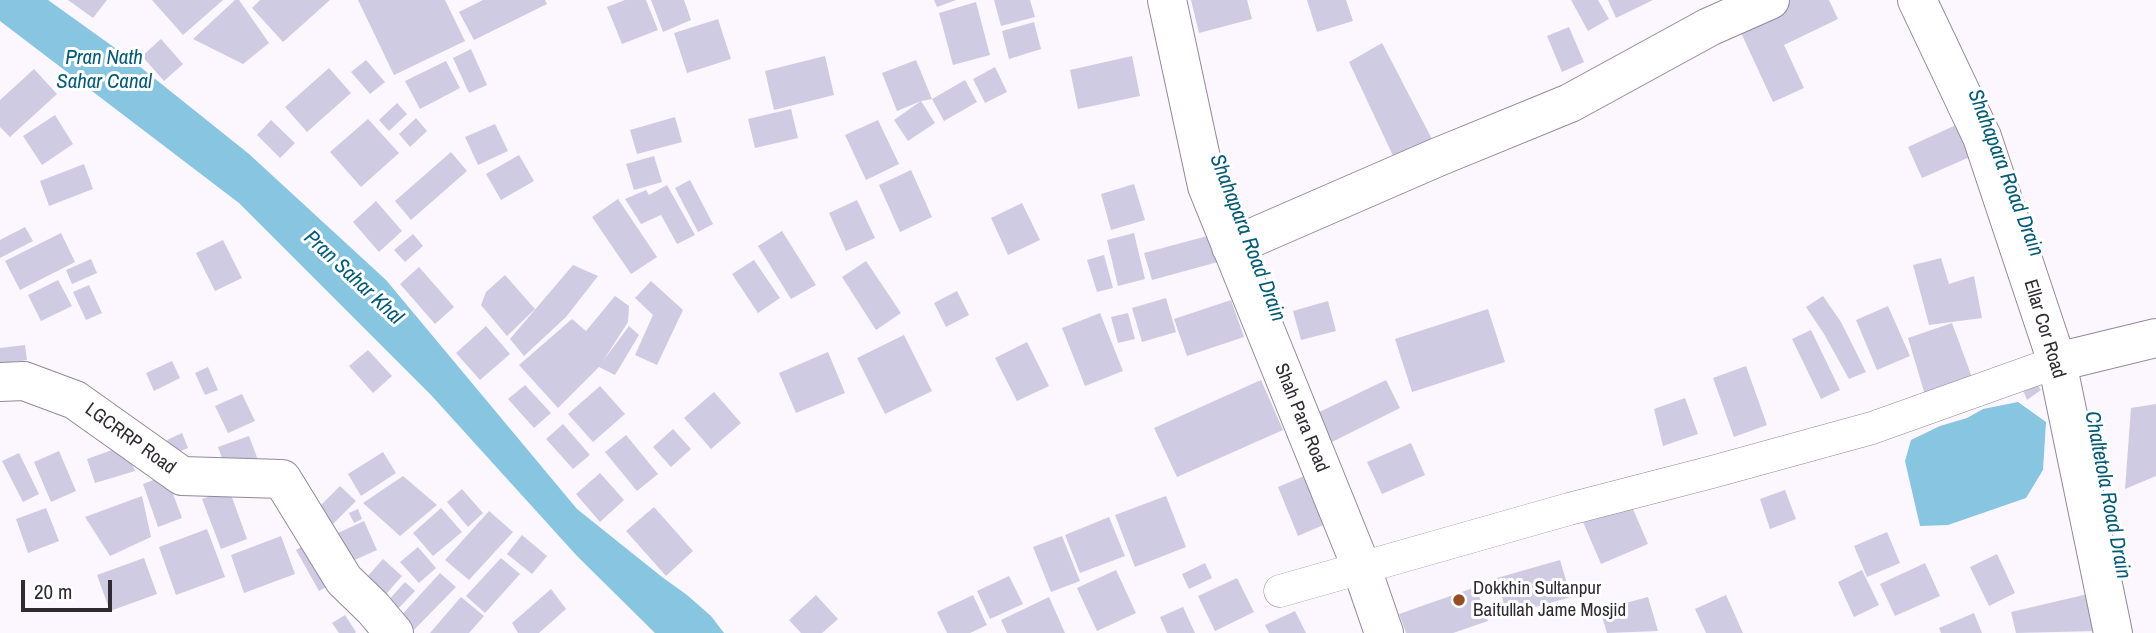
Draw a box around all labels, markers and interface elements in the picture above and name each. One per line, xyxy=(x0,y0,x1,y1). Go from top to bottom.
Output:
water label: Pran Nath Sahar Canal xyxy=(56,45,152,95)
water label: Shahapara Road Drain xyxy=(1962,86,2048,260)
water label: Shahapara Road Drain xyxy=(1204,151,1290,325)
water label: Pran Sahar Khal xyxy=(298,226,408,330)
street label: Ellar Cor Road xyxy=(2018,277,2070,381)
street label: Shah Para Road xyxy=(1269,360,1333,476)
street label: LGCRRP Road xyxy=(80,398,180,480)
water label: Chaltetola Road Drain xyxy=(2078,409,2136,581)
scale bar xyxy=(24,566,116,610)
text: 20 m xyxy=(34,577,72,606)
place label: Dokkhin Sultanpur Baitullah Jame Mosjid xyxy=(1473,578,1626,622)
marker: Dokkhin Sultanpur Baitullah Jame Mosjid xyxy=(1451,592,1467,608)

